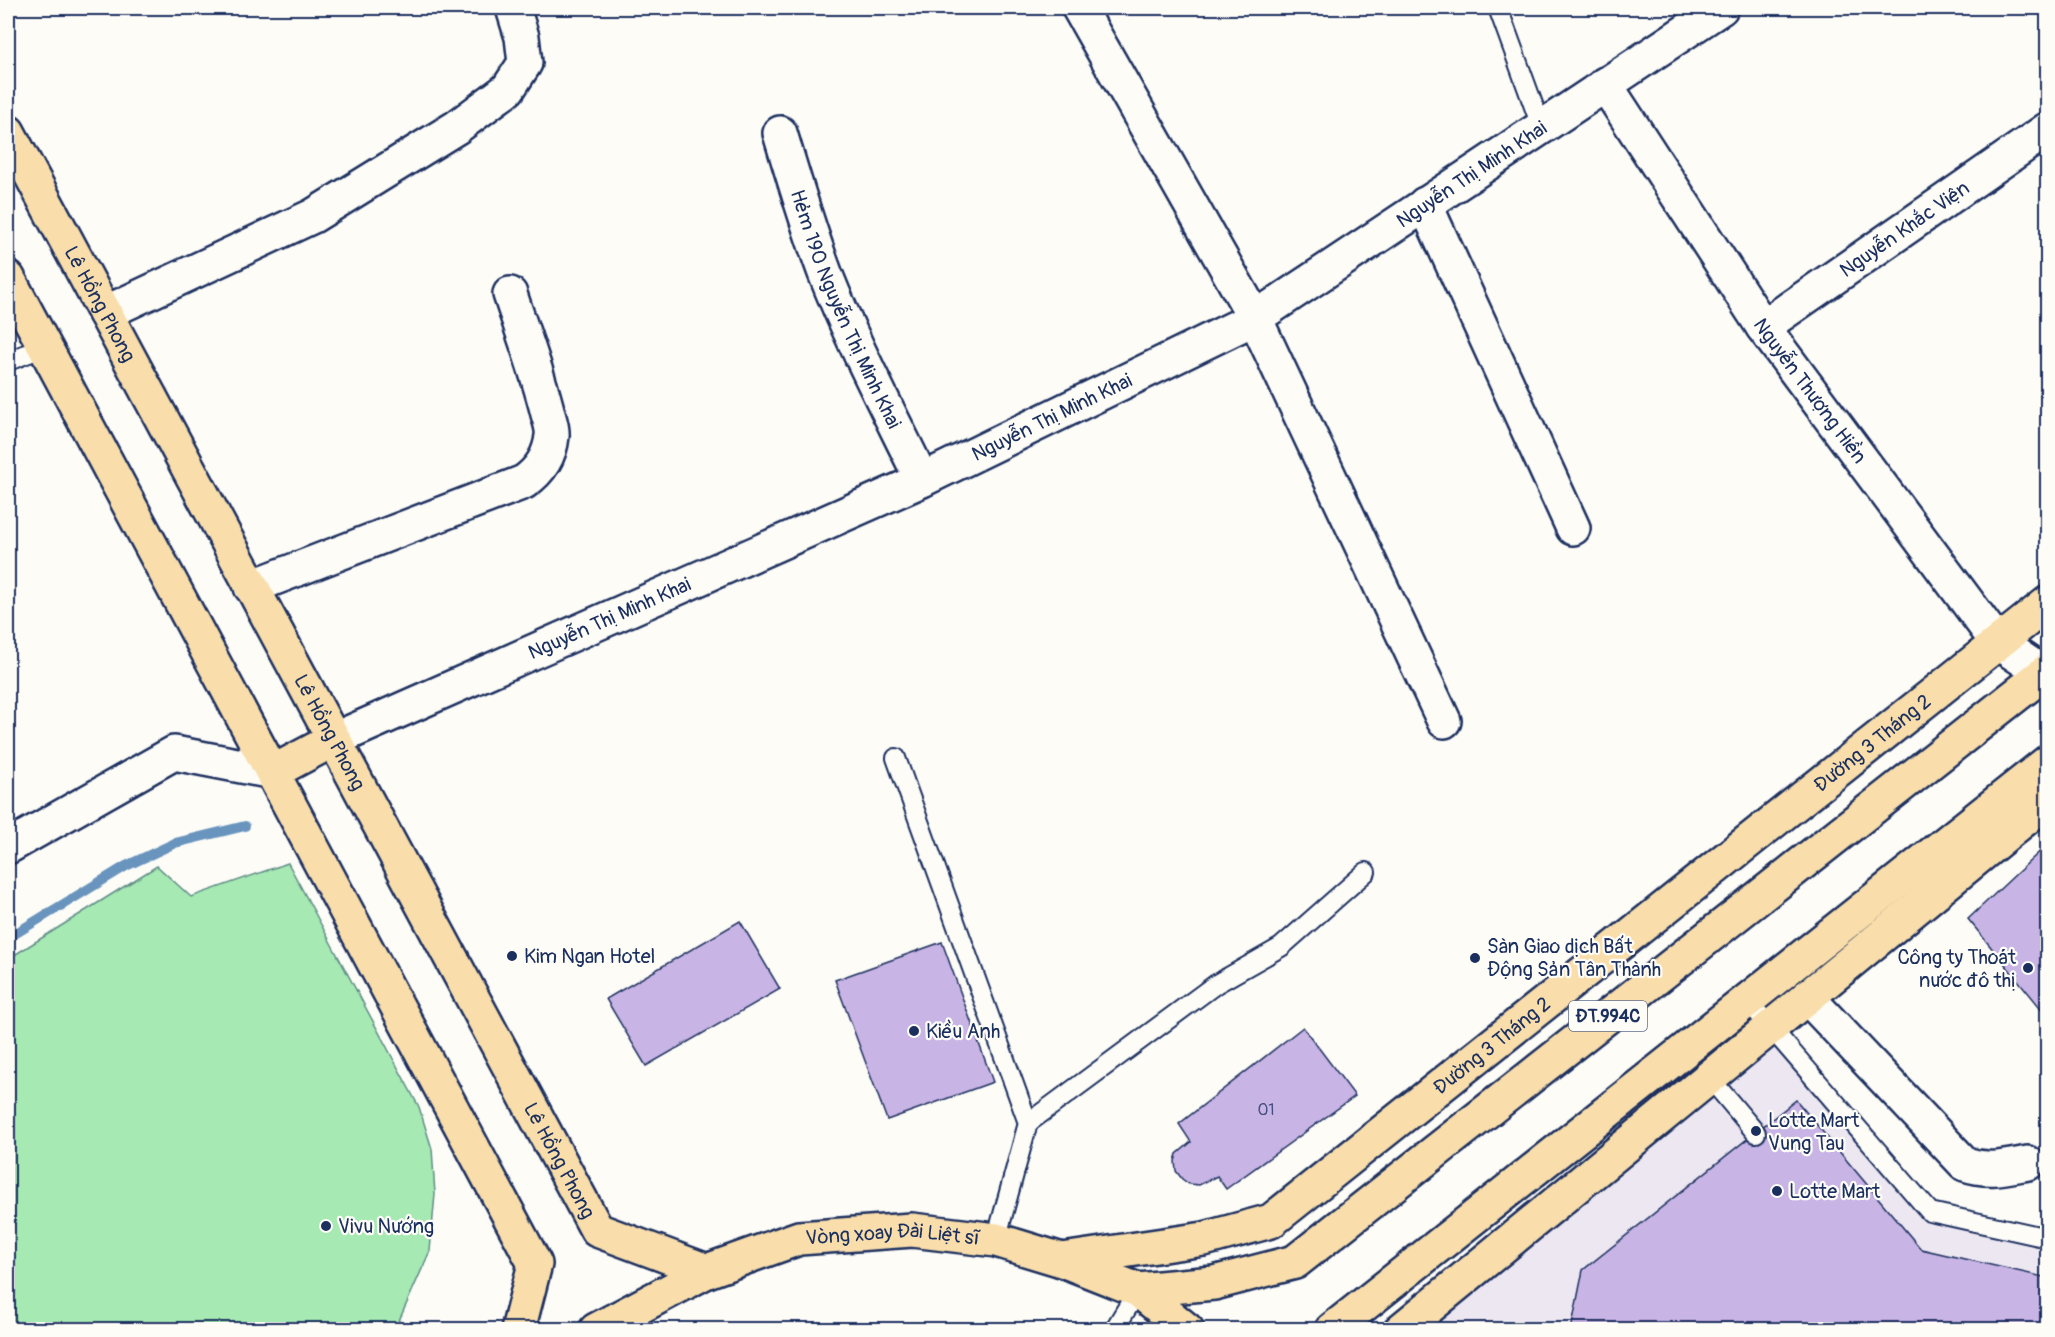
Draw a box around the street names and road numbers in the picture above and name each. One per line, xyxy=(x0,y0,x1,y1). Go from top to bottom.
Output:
street label: Nguyễn Thị Minh Khai xyxy=(1391,115,1551,233)
street label: Nguyễn Khắc Viện xyxy=(1835,175,1974,283)
street label: Hẻm 190 Nguyễn Thị Minh Khai xyxy=(785,186,907,432)
street label: Lê Hồng Phong xyxy=(59,242,141,366)
street label: Nguyễn Thượng Hiền xyxy=(1748,313,1872,468)
street label: Nguyễn Thị Minh Khai xyxy=(967,367,1136,467)
street label: Nguyễn Thị Minh Khai xyxy=(524,571,694,665)
street label: Lê Hồng Phong xyxy=(289,670,371,794)
street label: Đường 3 Tháng 2 xyxy=(1808,689,1936,797)
street label: Đường 3 Tháng 2 xyxy=(1428,991,1556,1100)
road number: ĐT.994C xyxy=(1569,1001,1647,1031)
street label: Lê Hồng Phong xyxy=(518,1098,601,1223)
street label: Vòng xoay Đài Liệt sĩ xyxy=(805,1217,982,1251)

